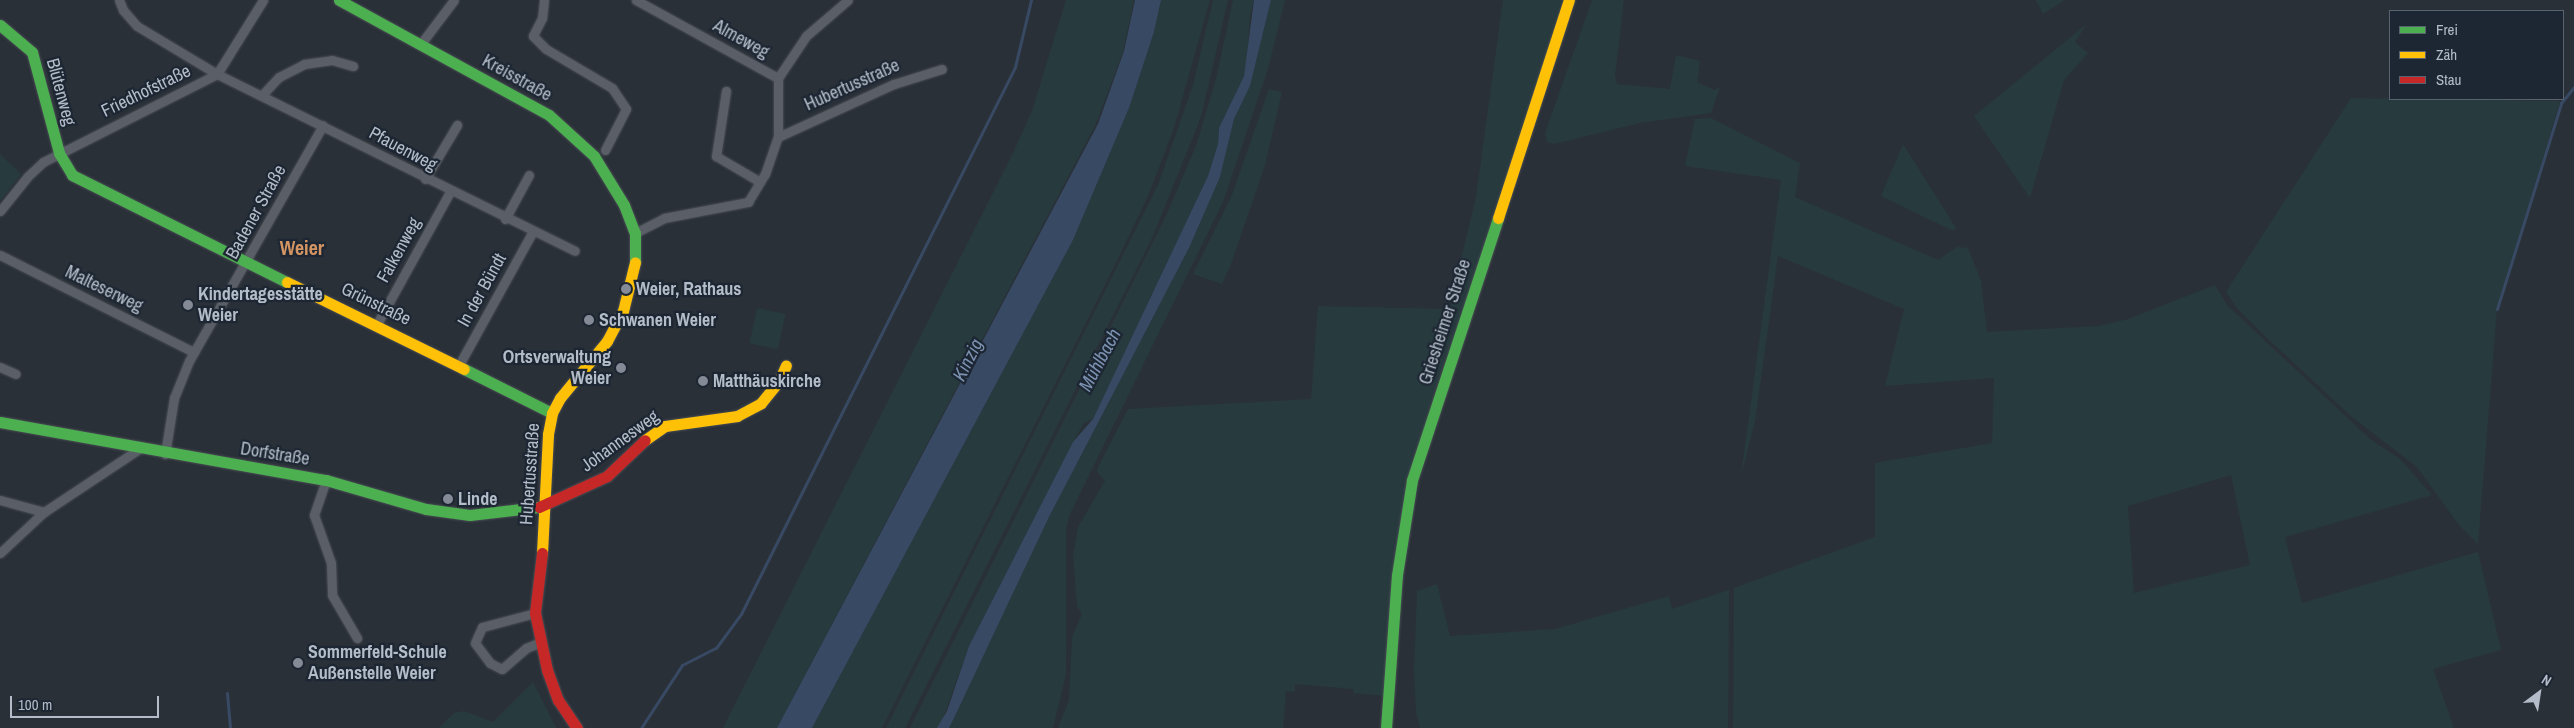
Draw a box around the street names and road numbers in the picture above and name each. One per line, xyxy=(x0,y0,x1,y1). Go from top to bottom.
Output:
street label: Almeweg xyxy=(709,15,773,63)
street label: Kreisstraße xyxy=(478,50,556,106)
street label: Hubertusstraße xyxy=(801,54,903,116)
street label: Blütenweg xyxy=(42,56,80,128)
street label: Friedhofstraße xyxy=(98,60,194,122)
street label: Pfauenweg xyxy=(365,122,441,176)
street label: Badener Straße xyxy=(221,161,291,263)
street label: Falkenweg xyxy=(372,214,426,286)
street label: In der Bündt xyxy=(453,250,511,330)
street label: Griesheimer Straße xyxy=(1415,257,1475,387)
street label: Malteserweg xyxy=(62,261,146,317)
street label: Grünstraße xyxy=(338,278,414,330)
street label: Johannesweg xyxy=(577,405,663,477)
street label: Hubertusstraße xyxy=(516,423,544,525)
street label: Dorfstraße xyxy=(239,438,311,470)

